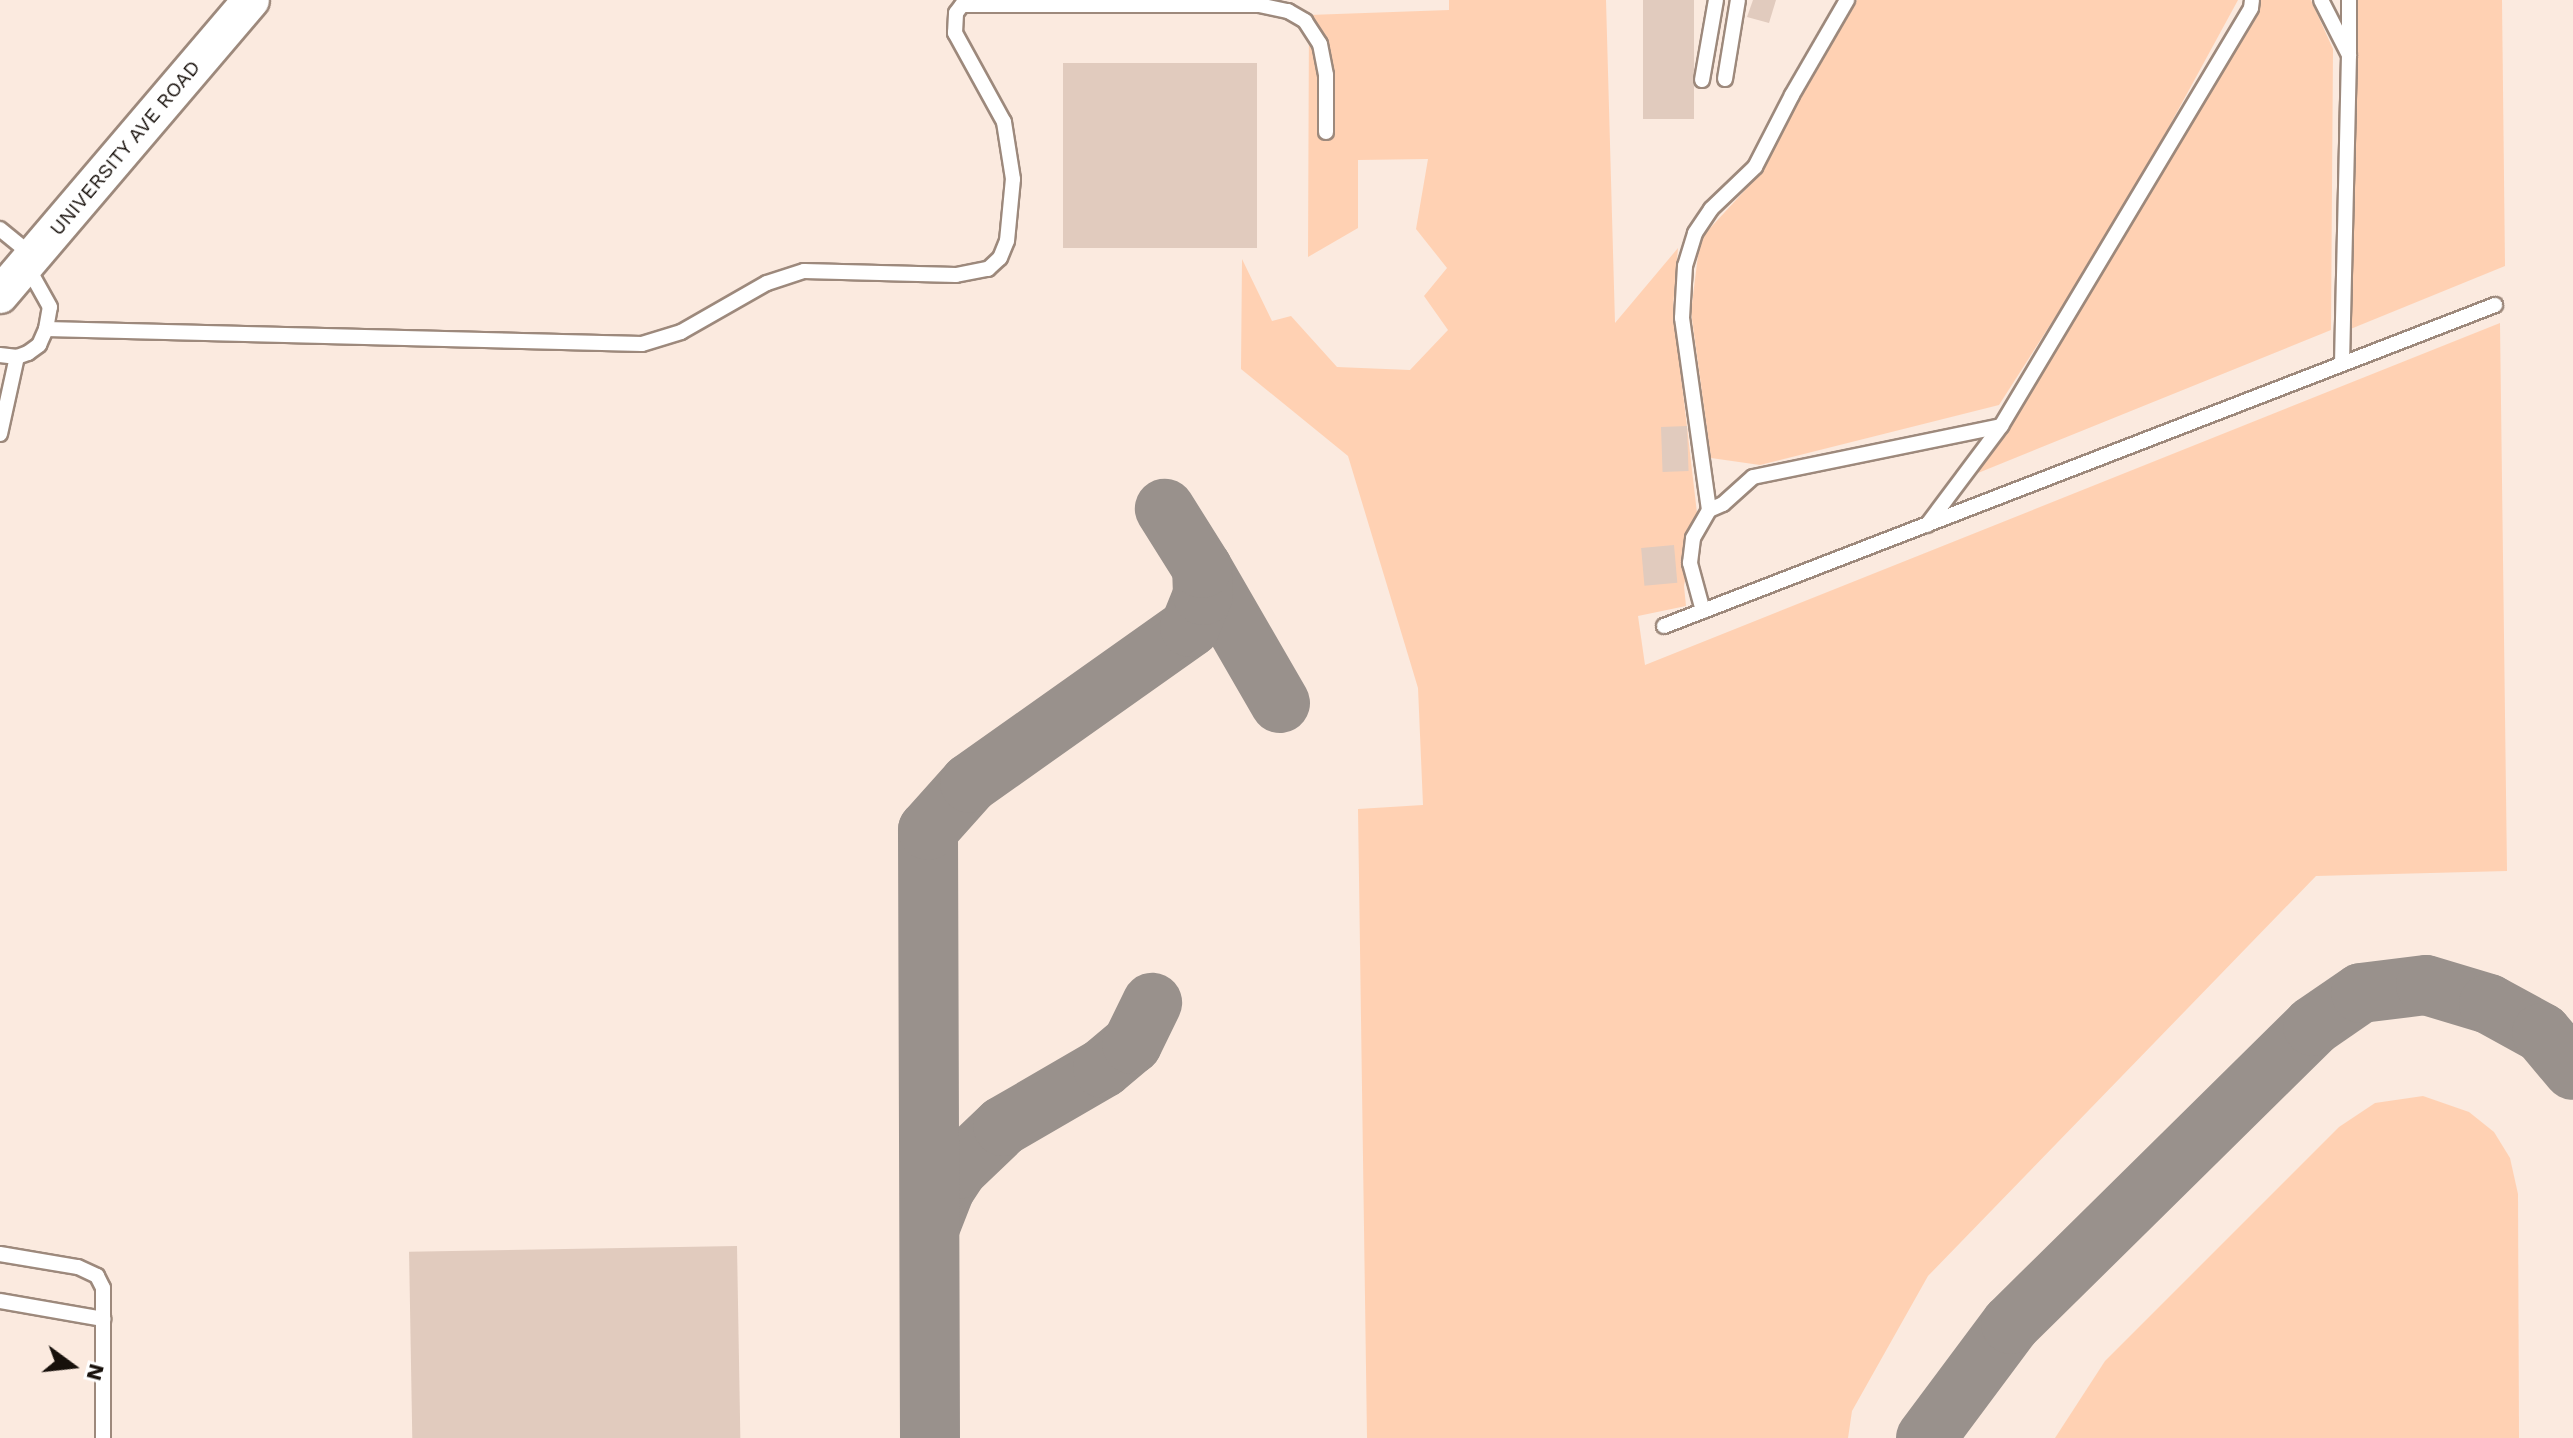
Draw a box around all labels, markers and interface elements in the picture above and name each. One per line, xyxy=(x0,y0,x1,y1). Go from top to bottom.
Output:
street label: UNIVERSITY AVE ROAD xyxy=(44,55,206,241)
north arrow xyxy=(32,1326,112,1406)
text: N xyxy=(81,1361,110,1383)

